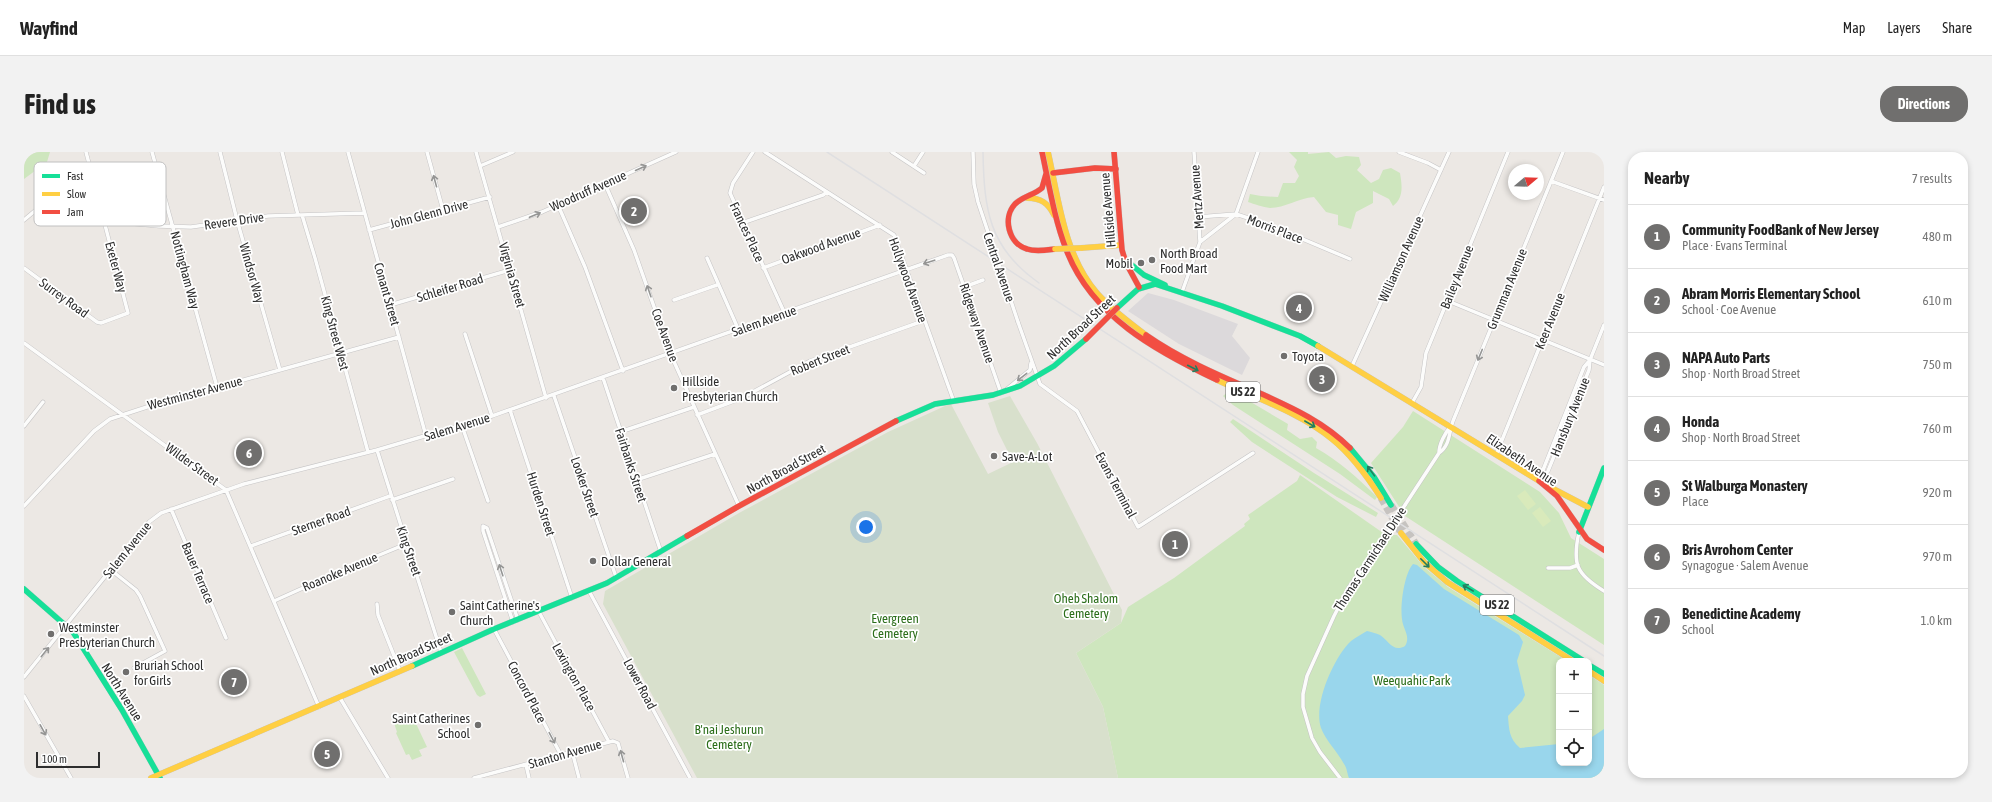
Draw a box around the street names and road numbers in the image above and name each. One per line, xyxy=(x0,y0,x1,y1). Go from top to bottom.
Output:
street label: Mertz Avenue xyxy=(1187,164,1207,230)
street label: Woodruff Avenue xyxy=(547,167,629,215)
street label: Hillside Avenue xyxy=(1097,172,1119,248)
street label: John Glenn Drive xyxy=(388,196,470,232)
street label: Frances Place xyxy=(727,200,767,265)
street label: Revere Drive xyxy=(203,209,265,233)
street label: Morris Place xyxy=(1245,212,1305,247)
street label: Williamson Avenue xyxy=(1375,214,1427,304)
street label: Oakwood Avenue xyxy=(779,225,863,267)
street label: Nottingham Way xyxy=(167,229,203,311)
street label: Central Avenue xyxy=(980,230,1018,304)
street label: Hollywood Avenue xyxy=(886,235,930,325)
street label: Exeter Way xyxy=(102,240,130,295)
street label: Windsor Way xyxy=(236,241,268,305)
street label: Virginia Street xyxy=(496,241,529,310)
street label: Bailey Avenue xyxy=(1437,243,1477,311)
street label: Grumman Avenue xyxy=(1484,246,1530,332)
street label: Conant Street xyxy=(371,261,403,327)
street label: Schleifer Road xyxy=(415,271,485,305)
street label: Surrey Road xyxy=(36,275,92,321)
street label: Ridgeway Avenue xyxy=(956,281,998,365)
street label: North Broad Street xyxy=(1044,291,1118,362)
street label: Keer Avenue xyxy=(1532,291,1568,351)
street label: King Street West xyxy=(318,294,352,372)
street label: Salem Avenue xyxy=(730,302,799,340)
street label: Coe Avenue xyxy=(648,306,682,364)
street label: Robert Street xyxy=(788,341,852,379)
street label: Westminster Avenue xyxy=(146,373,244,413)
street label: Hansbury Avenue xyxy=(1547,375,1593,459)
road number: US 22 xyxy=(1226,382,1260,402)
street label: Salem Avenue xyxy=(422,410,492,444)
street label: Fairbanks Street xyxy=(612,426,650,504)
street label: Elizabeth Avenue xyxy=(1484,431,1561,489)
street label: Wilder Street xyxy=(163,440,222,488)
street label: North Broad Street xyxy=(744,441,828,497)
street label: Evans Terminal xyxy=(1092,450,1140,521)
street label: Looker Street xyxy=(568,455,602,519)
street label: Hurden Street xyxy=(524,470,558,538)
street label: Sterner Road xyxy=(290,503,352,539)
street label: Thomas Carmichael Drive xyxy=(1331,504,1409,614)
street label: Salem Avenue xyxy=(100,519,154,581)
street label: King Street xyxy=(394,524,425,578)
street label: Bauer Terrace xyxy=(178,540,218,606)
street label: Roanoke Avenue xyxy=(300,549,380,595)
road number: US 22 xyxy=(1480,595,1514,615)
street label: North Broad Street xyxy=(368,629,454,679)
street label: Lexington Place xyxy=(549,640,599,714)
street label: Lower Road xyxy=(620,656,660,712)
street label: Concord Place xyxy=(505,659,550,725)
street label: North Avenue xyxy=(98,660,146,724)
street label: Stanton Avenue xyxy=(527,736,603,772)

